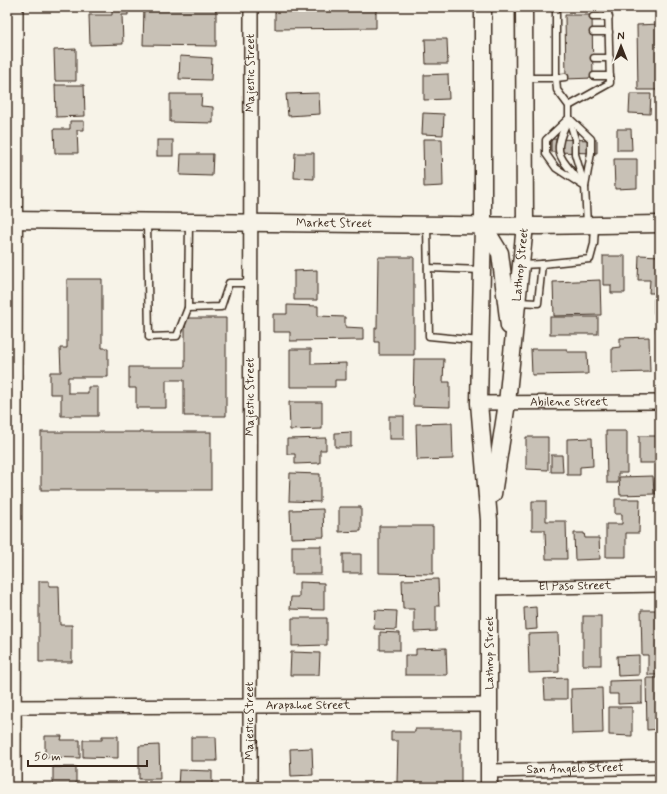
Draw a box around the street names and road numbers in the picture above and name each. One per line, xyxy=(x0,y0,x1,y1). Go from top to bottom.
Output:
street label: Majestic Street xyxy=(243,33,259,112)
street label: Market Street xyxy=(296,215,372,232)
street label: Lathrop Street xyxy=(509,227,533,302)
street label: Majestic Street xyxy=(242,357,259,436)
street label: Abilene Street xyxy=(530,394,608,411)
street label: El Paso Street xyxy=(538,578,612,595)
street label: Lathrop Street xyxy=(482,616,498,690)
street label: Majestic Street xyxy=(242,681,258,760)
street label: Arapahoe Street xyxy=(266,698,350,714)
street label: San Angelo Street xyxy=(526,760,624,778)

